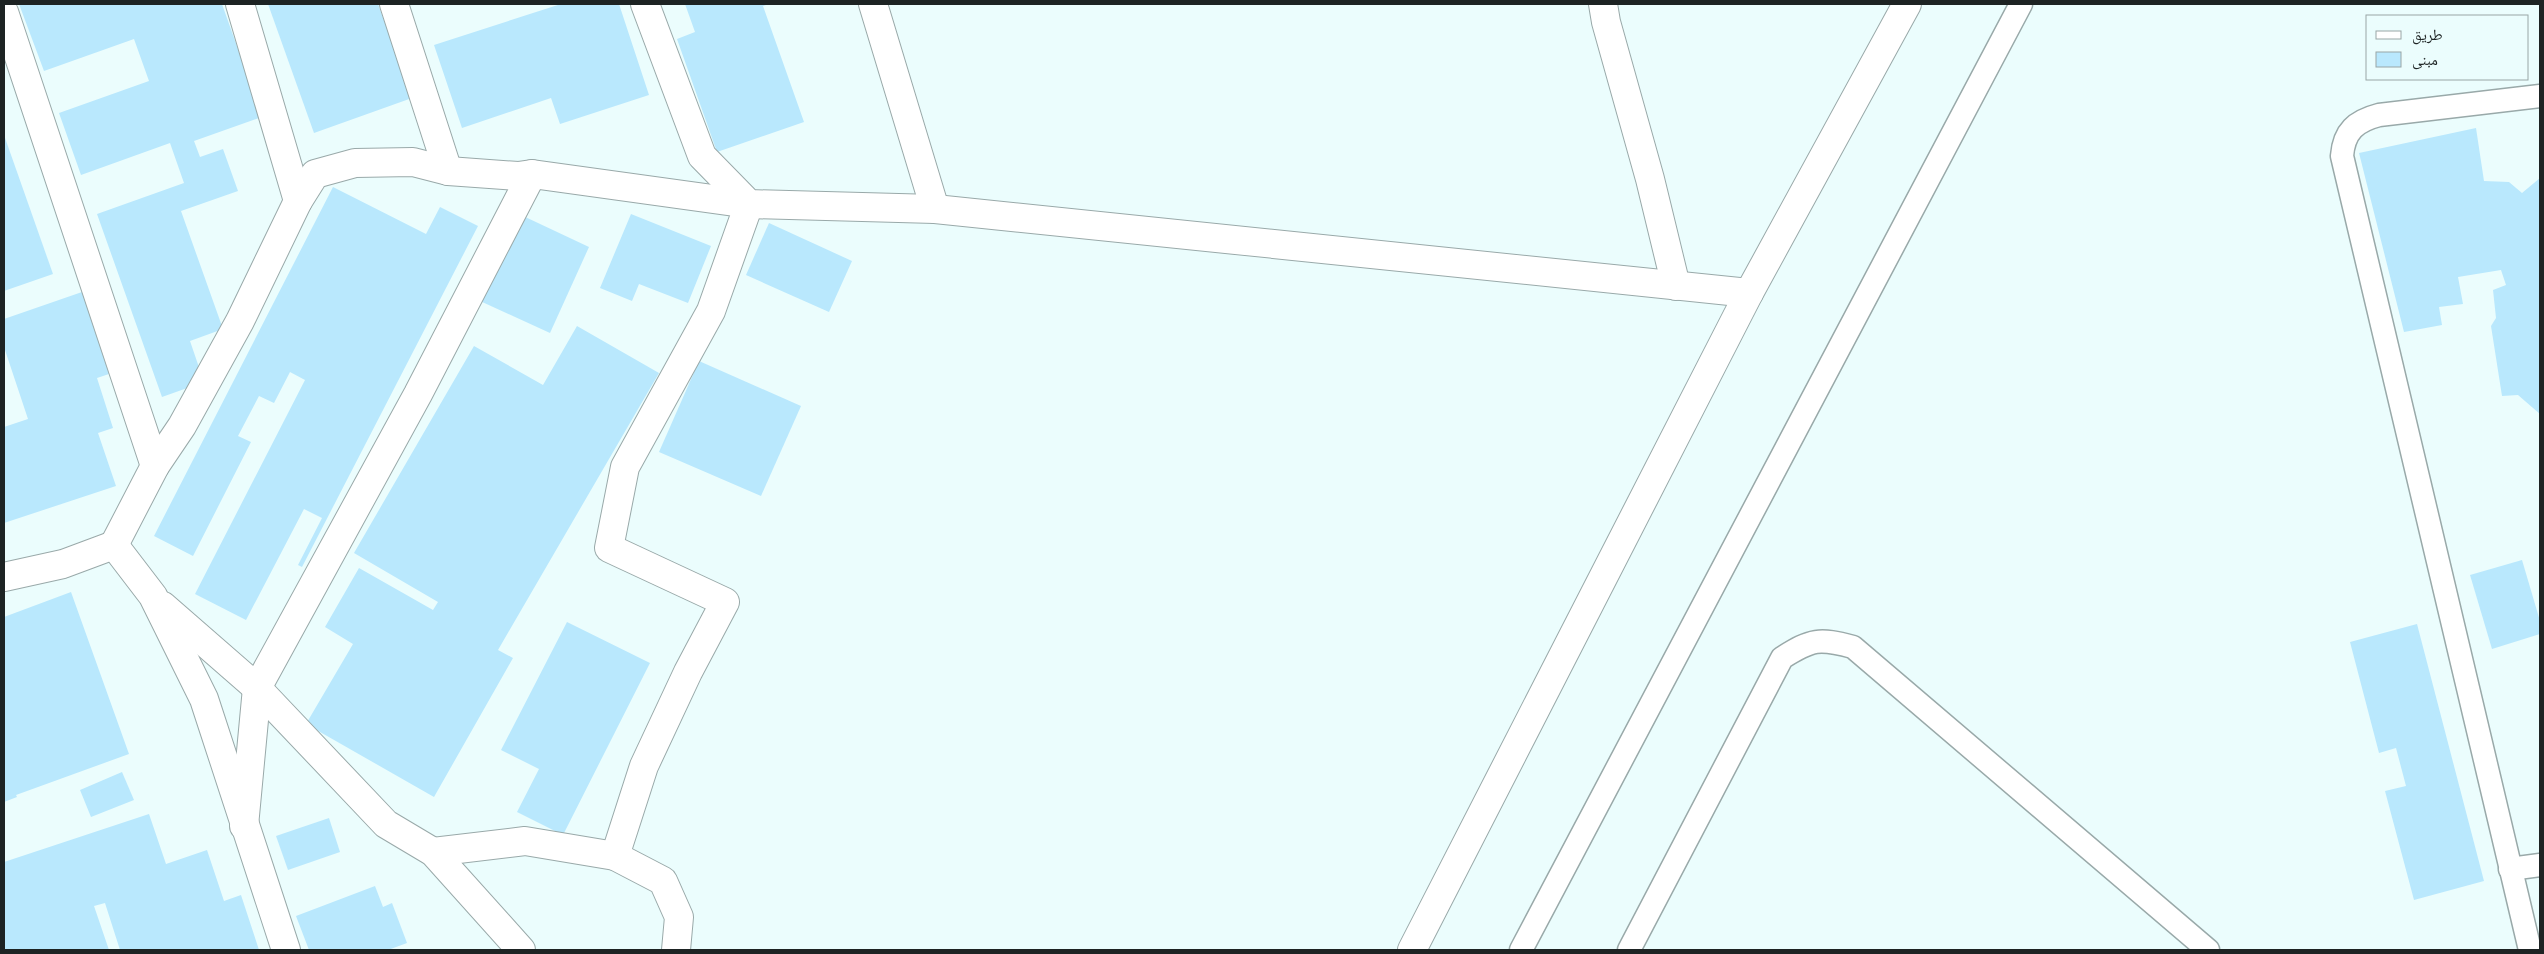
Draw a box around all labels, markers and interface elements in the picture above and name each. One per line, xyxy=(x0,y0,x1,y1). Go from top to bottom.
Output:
legend xyxy=(2366,15,2529,80)
text: طريق xyxy=(2412,26,2443,45)
text: مبنى xyxy=(2412,51,2438,70)

